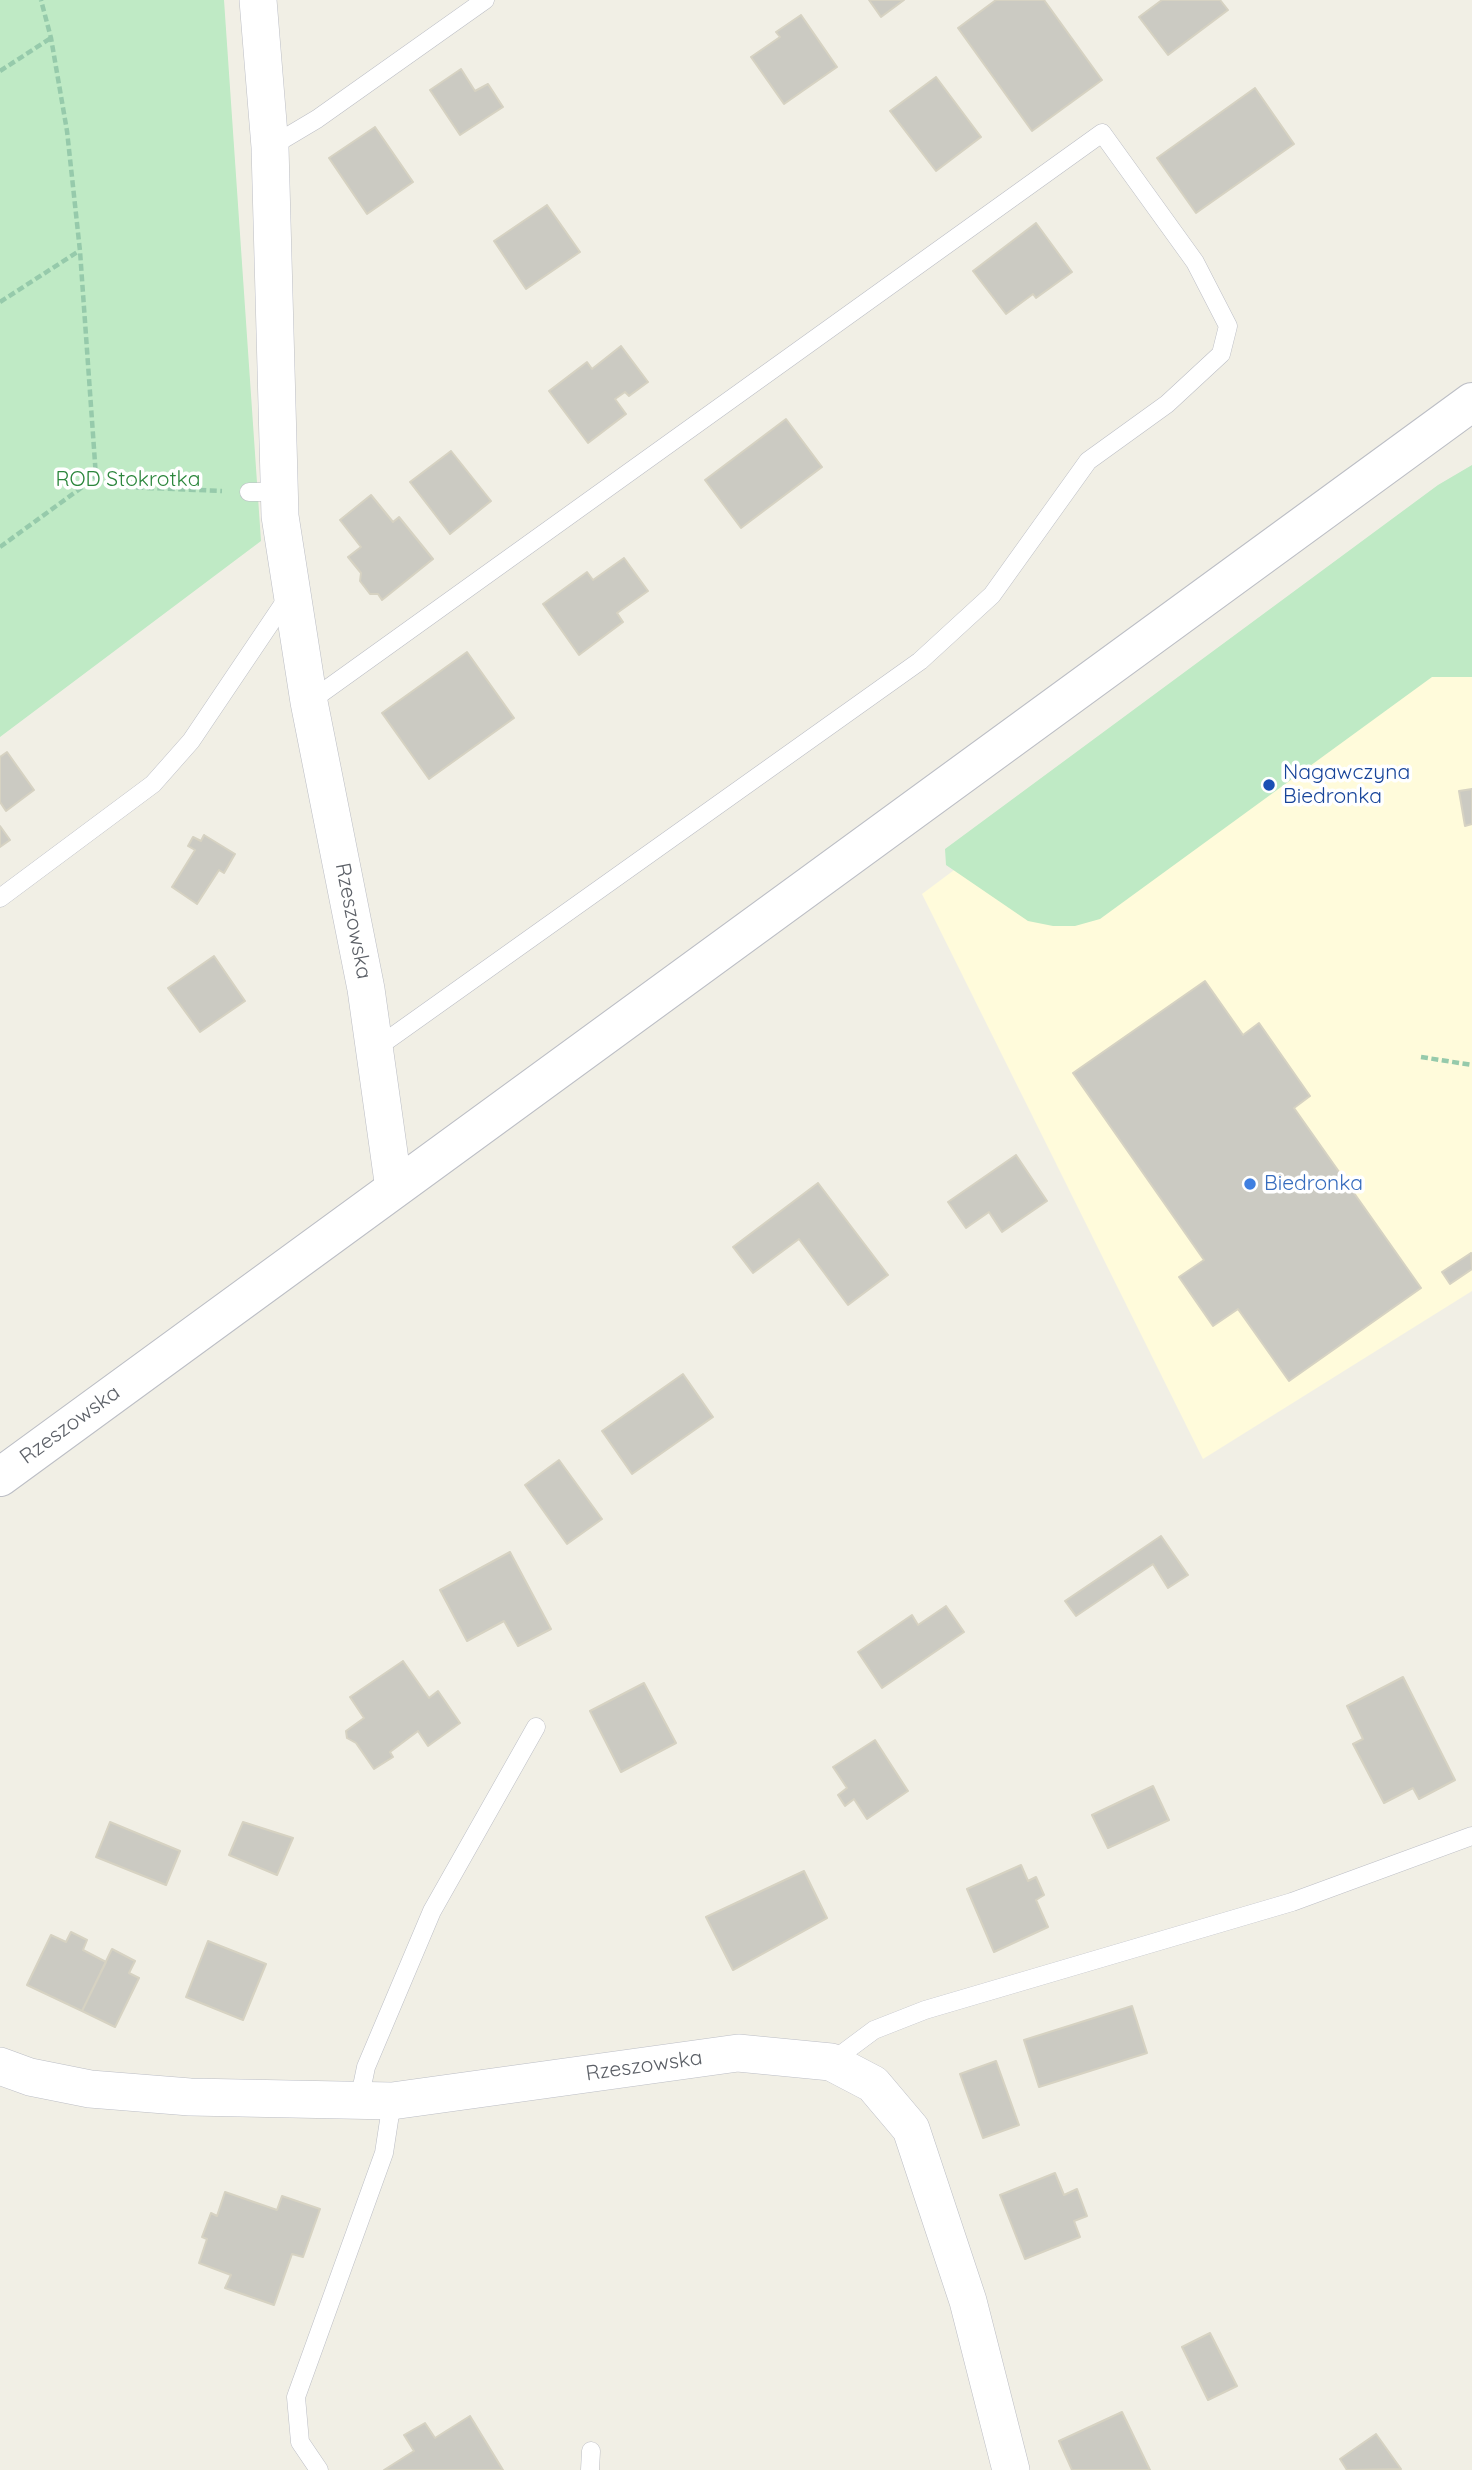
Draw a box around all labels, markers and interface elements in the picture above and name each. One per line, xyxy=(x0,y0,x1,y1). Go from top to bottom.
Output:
park label: ROD Stokrotka xyxy=(56,467,200,493)
place label: Nagawczyna Biedronka xyxy=(1283,760,1410,810)
marker: Nagawczyna Biedronka xyxy=(1261,777,1277,793)
street label: Rzeszowska xyxy=(329,861,377,981)
place label: Biedronka xyxy=(1264,1171,1363,1197)
marker: Biedronka xyxy=(1242,1176,1258,1192)
street label: Rzeszowska xyxy=(15,1380,125,1470)
street label: Rzeszowska xyxy=(584,2045,704,2087)

